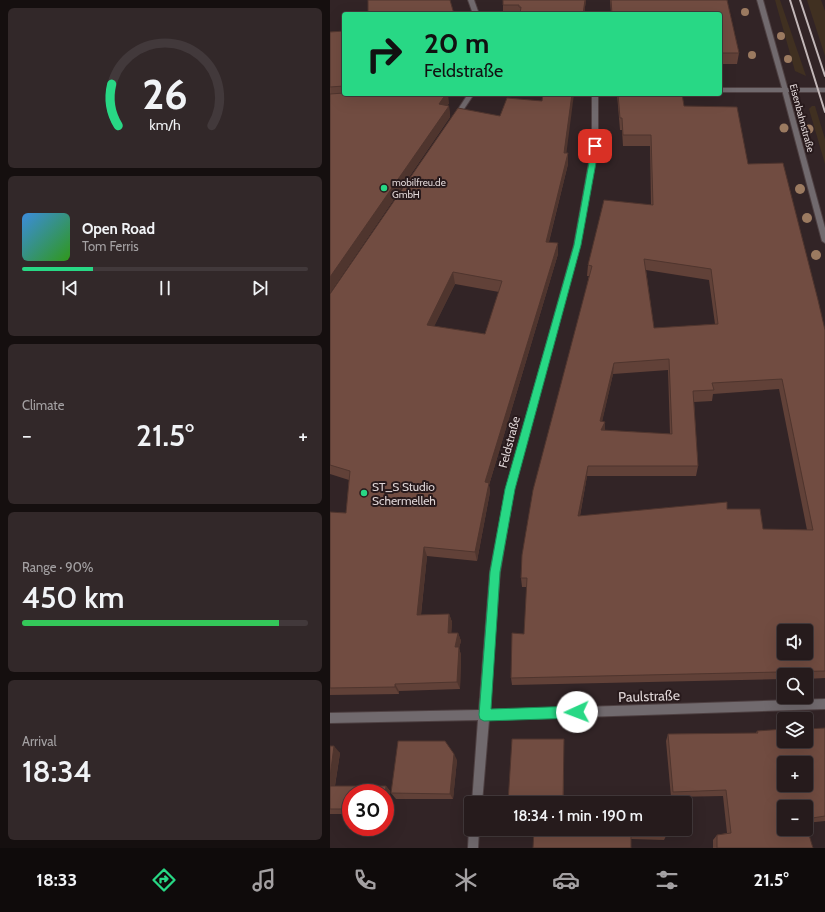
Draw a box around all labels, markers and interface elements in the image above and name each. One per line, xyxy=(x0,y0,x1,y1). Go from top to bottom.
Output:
text: 20 m xyxy=(424,26,489,60)
icon: right xyxy=(358,28,410,80)
text: Feldstraße xyxy=(424,60,503,82)
text: 26 xyxy=(142,69,188,119)
street label: Eisenbahnstraße xyxy=(787,82,817,154)
text: km/h xyxy=(149,116,181,134)
pin xyxy=(578,129,612,163)
icon: arrive xyxy=(584,135,606,157)
place label: mobilfreu.de GmbH xyxy=(392,176,446,201)
marker: mobilfreu.de GmbH xyxy=(379,183,389,193)
text: Open Road xyxy=(82,220,155,238)
text: Tom Ferris xyxy=(82,238,139,254)
icon: previous xyxy=(59,277,81,299)
icon: pause xyxy=(154,277,176,299)
icon: next xyxy=(249,277,271,299)
text: Climate xyxy=(22,397,64,413)
street label: Feldstraße xyxy=(495,415,523,469)
text: 21.5° xyxy=(136,417,194,454)
text: − xyxy=(22,422,32,449)
text: + xyxy=(298,422,308,449)
place label: ST_S Studio Schermelleh xyxy=(372,479,436,508)
marker: ST_S Studio Schermelleh xyxy=(359,488,369,498)
text: Range · 90% xyxy=(22,559,94,575)
text: 450 km xyxy=(22,579,124,616)
map controls xyxy=(777,624,813,836)
button: sound xyxy=(777,624,813,660)
button: search xyxy=(777,668,813,704)
street label: Paulstraße xyxy=(618,686,680,706)
position arrow xyxy=(556,691,598,733)
button: layers xyxy=(777,712,813,748)
text: Arrival xyxy=(22,733,57,749)
text: 18:34 xyxy=(22,753,92,790)
button: + xyxy=(777,756,813,792)
speed limit sign: 30 xyxy=(342,784,394,836)
button: − xyxy=(777,800,813,836)
text: 18:34 · 1 min · 190 m xyxy=(513,807,643,825)
icon: directions xyxy=(150,866,178,894)
icon: music xyxy=(250,866,278,894)
icon: phone xyxy=(351,866,379,894)
icon: climate xyxy=(452,866,480,894)
icon: car xyxy=(552,866,580,894)
icon: filters xyxy=(653,866,681,894)
text: 18:33 xyxy=(36,869,77,891)
text: 21.5° xyxy=(754,869,789,891)

